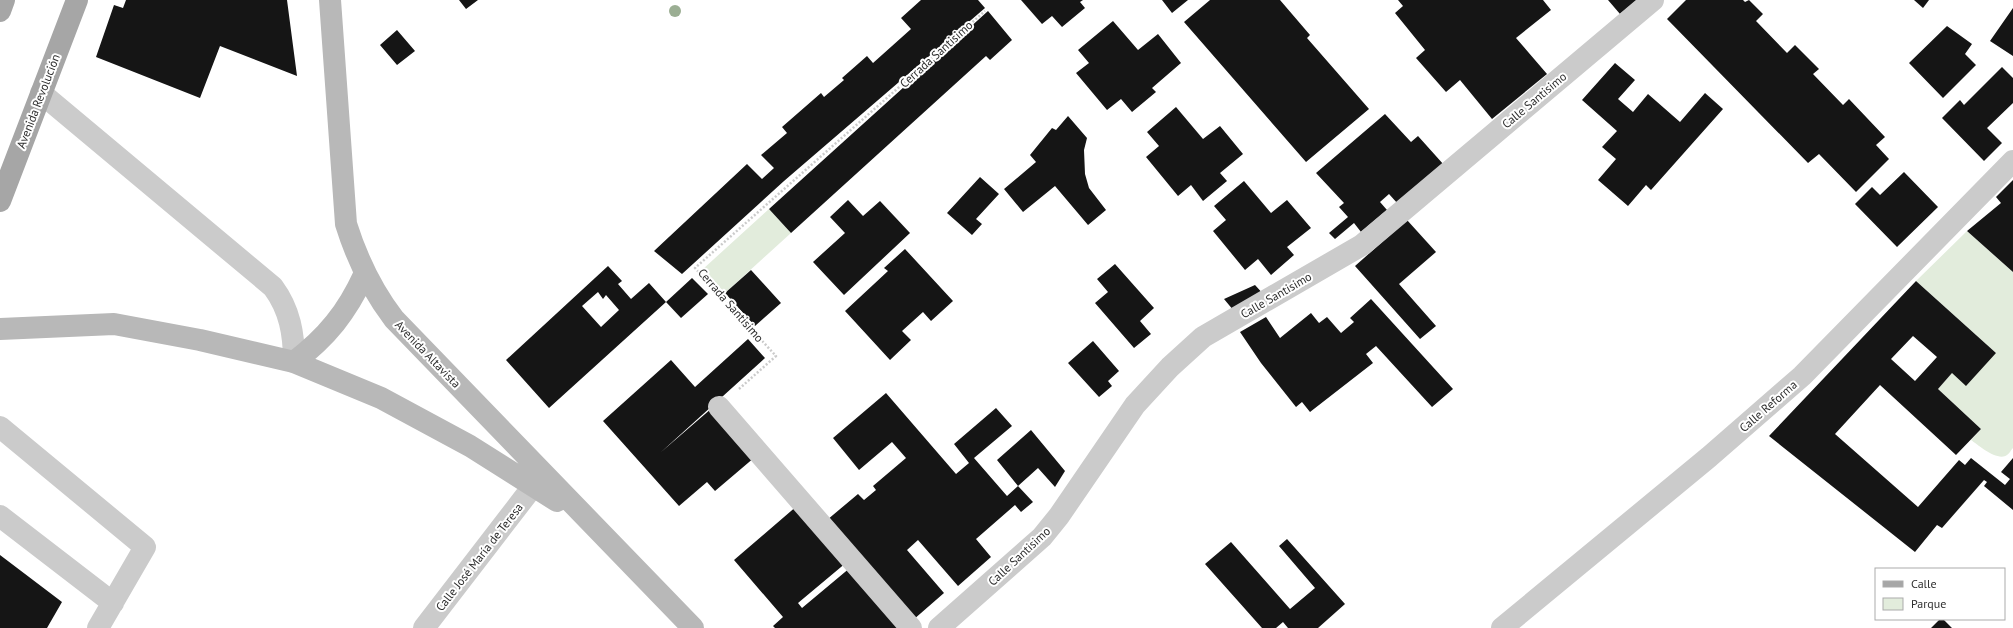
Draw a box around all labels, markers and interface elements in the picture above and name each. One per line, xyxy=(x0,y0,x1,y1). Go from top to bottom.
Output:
street label: Cerrada Santisimo xyxy=(896,17,976,91)
street label: Avenida Revolución xyxy=(13,52,63,150)
street label: Calle Santisimo xyxy=(1499,69,1569,131)
street label: Cerrada Santisimo xyxy=(695,265,767,345)
street label: Calle Santisimo xyxy=(1238,269,1314,321)
street label: Avenida Altavista xyxy=(392,317,464,391)
street label: Calle Reforma xyxy=(1736,377,1800,435)
street label: Calle José María de Teresa xyxy=(432,500,526,614)
street label: Calle Santisimo xyxy=(985,523,1053,589)
legend xyxy=(1875,568,2005,620)
text: Calle xyxy=(1911,576,1937,591)
text: Parque xyxy=(1911,596,1946,611)

